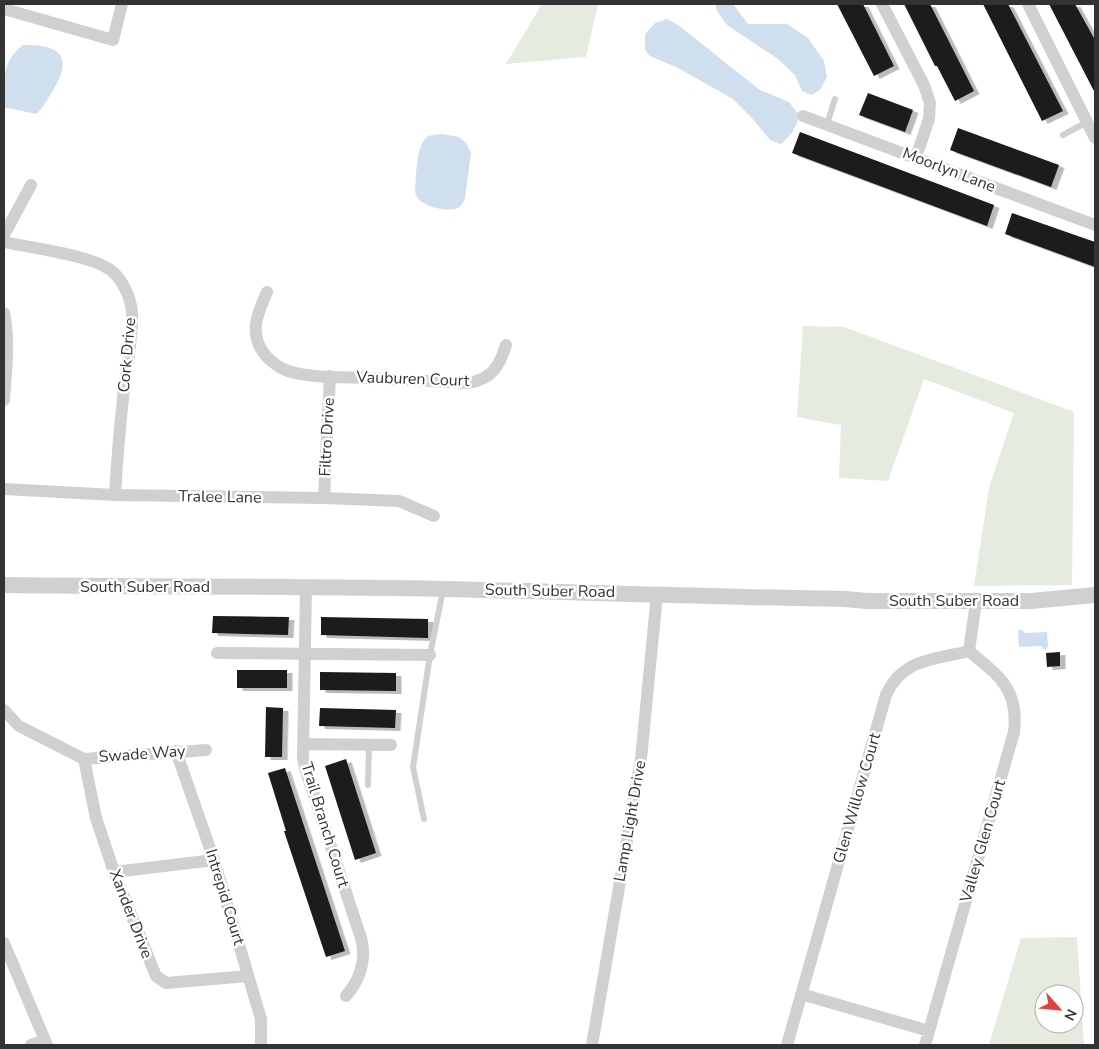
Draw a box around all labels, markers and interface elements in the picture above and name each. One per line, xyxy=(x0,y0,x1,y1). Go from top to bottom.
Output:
street label: Moorlyn Lane xyxy=(899,142,999,198)
street label: Cork Drive xyxy=(113,317,141,393)
street label: Vauburen Court xyxy=(355,366,470,392)
street label: Filtro Drive xyxy=(314,397,340,477)
street label: Tralee Lane xyxy=(178,485,262,509)
street label: South Suber Road xyxy=(80,576,210,598)
street label: South Suber Road xyxy=(485,579,615,603)
street label: South Suber Road xyxy=(889,590,1019,612)
street label: Glen Willow Court xyxy=(828,730,886,866)
street label: Swade Way xyxy=(98,740,187,768)
street label: Lamp Light Drive xyxy=(609,759,651,883)
street label: Trail Branch Court xyxy=(296,760,355,891)
street label: Valley Glen Court xyxy=(955,777,1011,906)
street label: Intrepid Court xyxy=(200,846,250,948)
street label: Xander Drive xyxy=(104,866,158,962)
north arrow xyxy=(1034,984,1084,1034)
text: N xyxy=(1059,1006,1081,1024)

